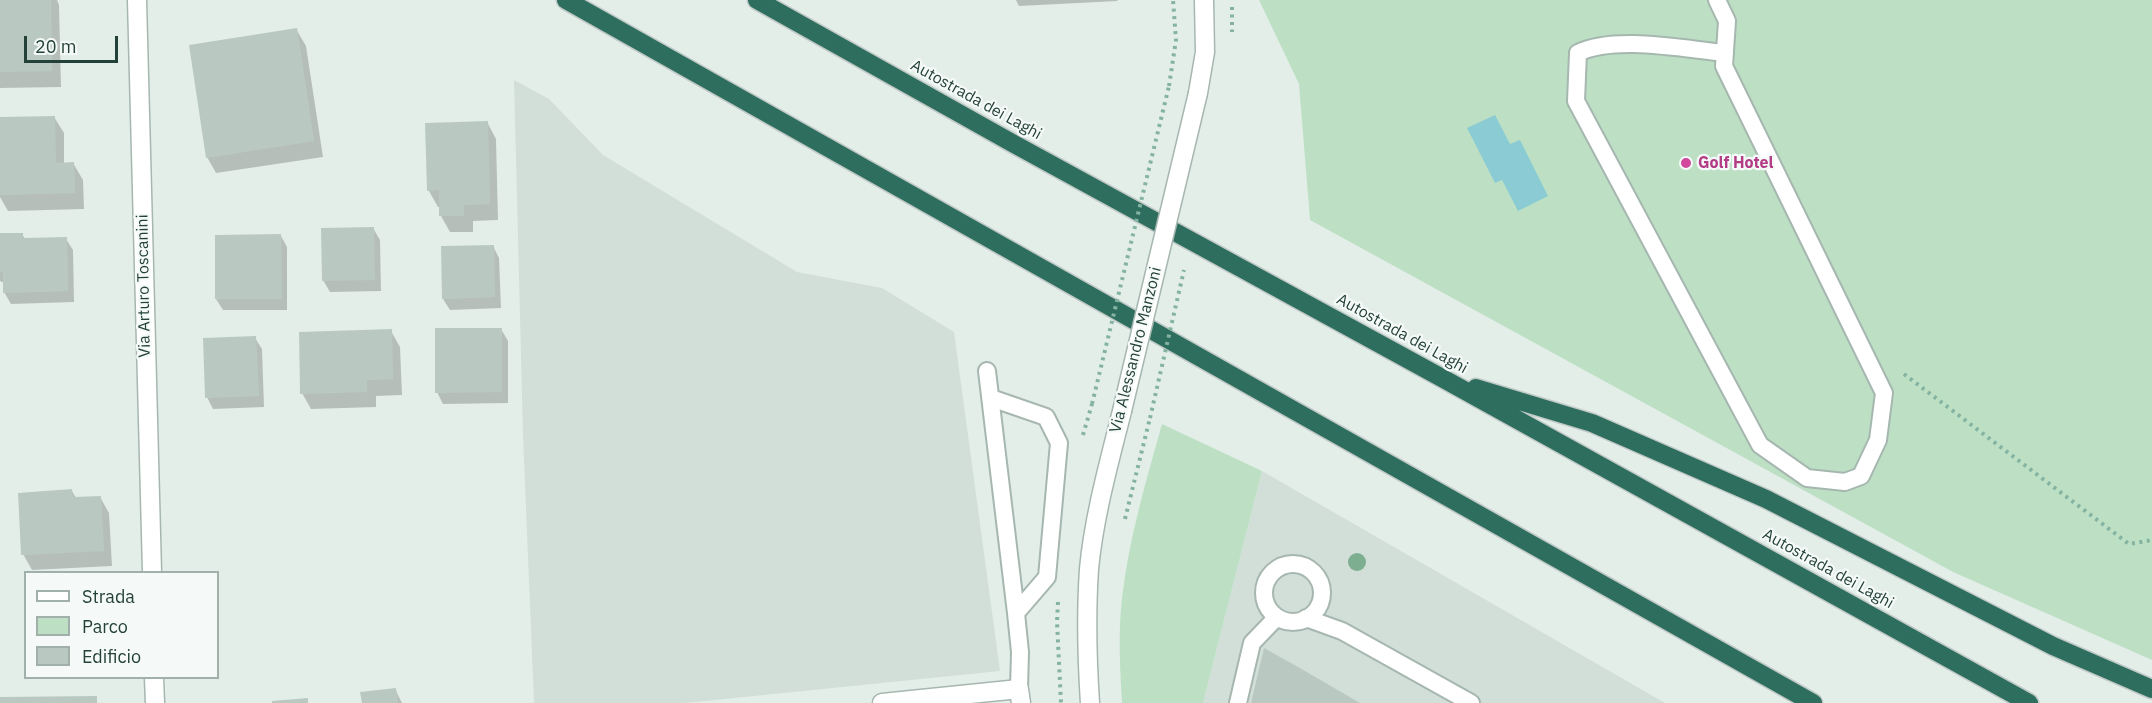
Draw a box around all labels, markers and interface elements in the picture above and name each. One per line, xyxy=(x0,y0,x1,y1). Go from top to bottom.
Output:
scale bar xyxy=(27,24,122,62)
text: 20 m xyxy=(35,35,77,58)
street label: Autostrada dei Laghi xyxy=(907,56,1045,144)
place label: Golf Hotel xyxy=(1698,153,1773,173)
marker: Golf Hotel xyxy=(1679,156,1693,170)
street label: Via Arturo Toscanini xyxy=(133,214,155,358)
street label: Via Alessandro Manzoni xyxy=(1106,265,1166,435)
street label: Autostrada dei Laghi xyxy=(1333,290,1471,378)
street label: Autostrada dei Laghi xyxy=(1759,525,1897,613)
legend xyxy=(24,571,219,679)
text: Strada xyxy=(82,585,135,608)
text: Parco xyxy=(82,615,128,638)
text: Edificio xyxy=(82,645,141,668)

